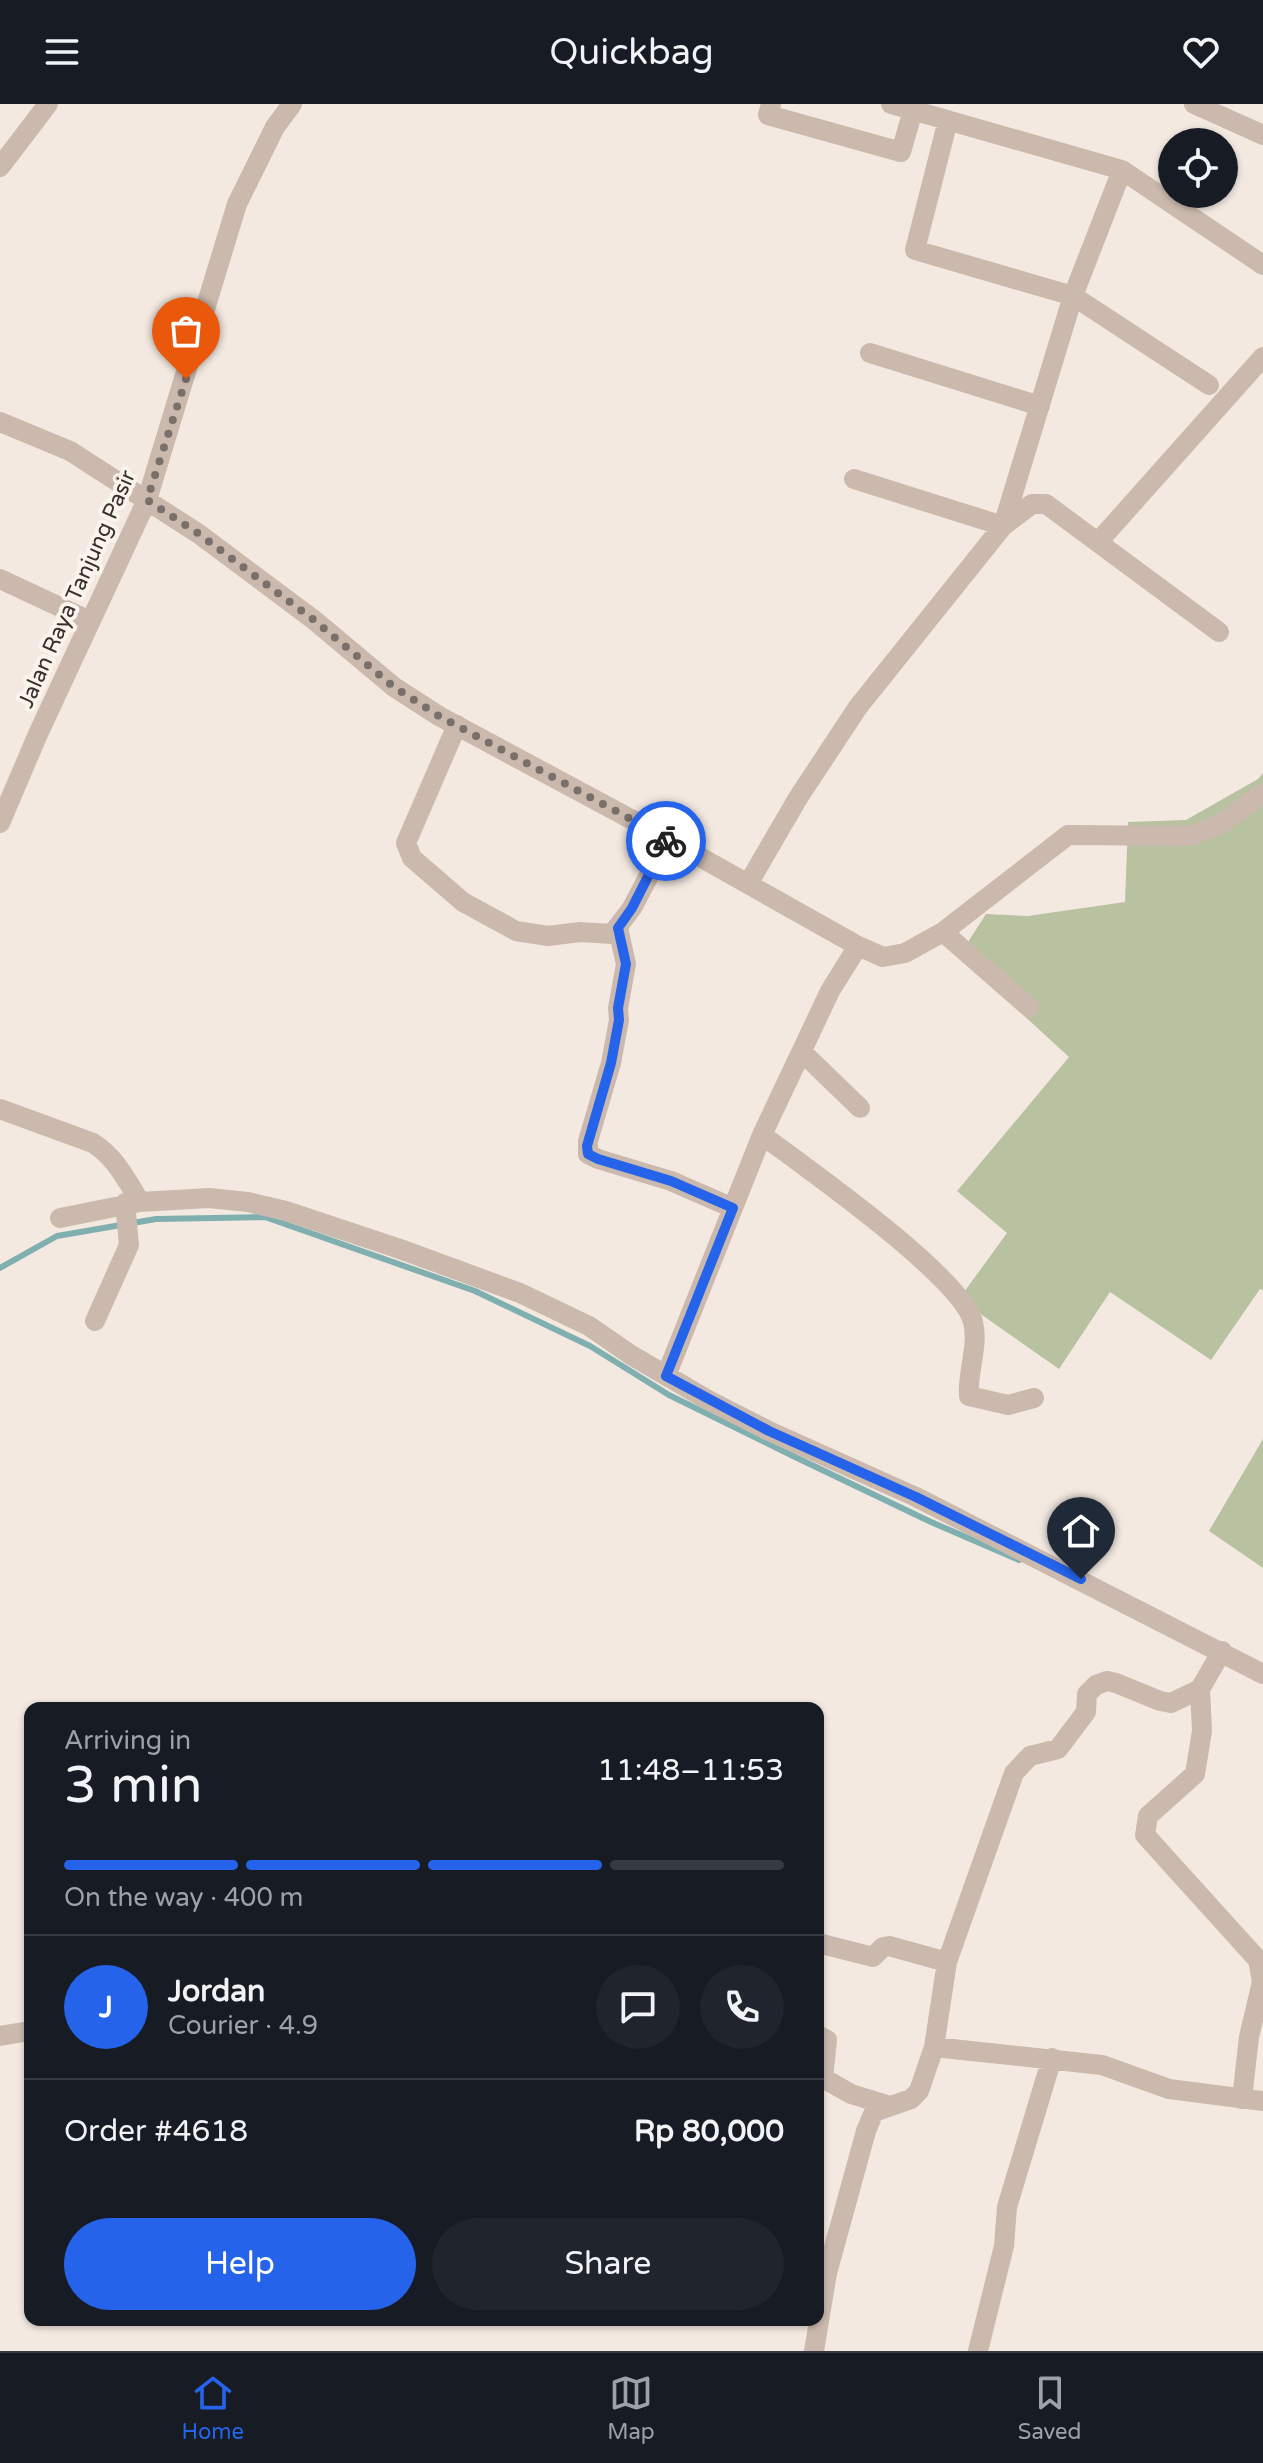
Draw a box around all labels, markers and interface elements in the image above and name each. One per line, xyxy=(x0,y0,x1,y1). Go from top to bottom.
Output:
icon: menu xyxy=(40,30,84,74)
icon: heart xyxy=(1179,30,1223,74)
text: Quickbag xyxy=(549,31,714,74)
map controls xyxy=(1158,128,1238,208)
button: locate xyxy=(1158,128,1238,208)
pin xyxy=(152,297,220,379)
icon: bag xyxy=(164,309,208,353)
street label: Jalan Raya Tanjung Pasir xyxy=(13,466,141,712)
courier xyxy=(626,801,706,881)
icon: bike xyxy=(644,819,688,863)
pin xyxy=(1047,1497,1115,1579)
icon: home xyxy=(1059,1509,1103,1553)
text: Arriving in xyxy=(64,1725,191,1756)
text: 11:48–11:53 xyxy=(597,1752,784,1789)
text: 3 min xyxy=(64,1754,203,1817)
text: On the way · 400 m xyxy=(64,1882,303,1913)
button: chat xyxy=(596,1965,680,2049)
button: phone xyxy=(700,1965,784,2049)
text: Jordan xyxy=(168,1973,265,2010)
text: J xyxy=(99,1989,113,2026)
text: Courier · 4.9 xyxy=(168,2010,318,2041)
text: Order #4618 xyxy=(64,2113,248,2150)
text: Rp 80,000 xyxy=(634,2113,784,2150)
button: Help xyxy=(64,2218,416,2310)
button: Share xyxy=(432,2218,784,2310)
tab: Home xyxy=(182,2371,244,2445)
tab: Map xyxy=(607,2371,655,2445)
tab: Saved xyxy=(1018,2371,1081,2445)

